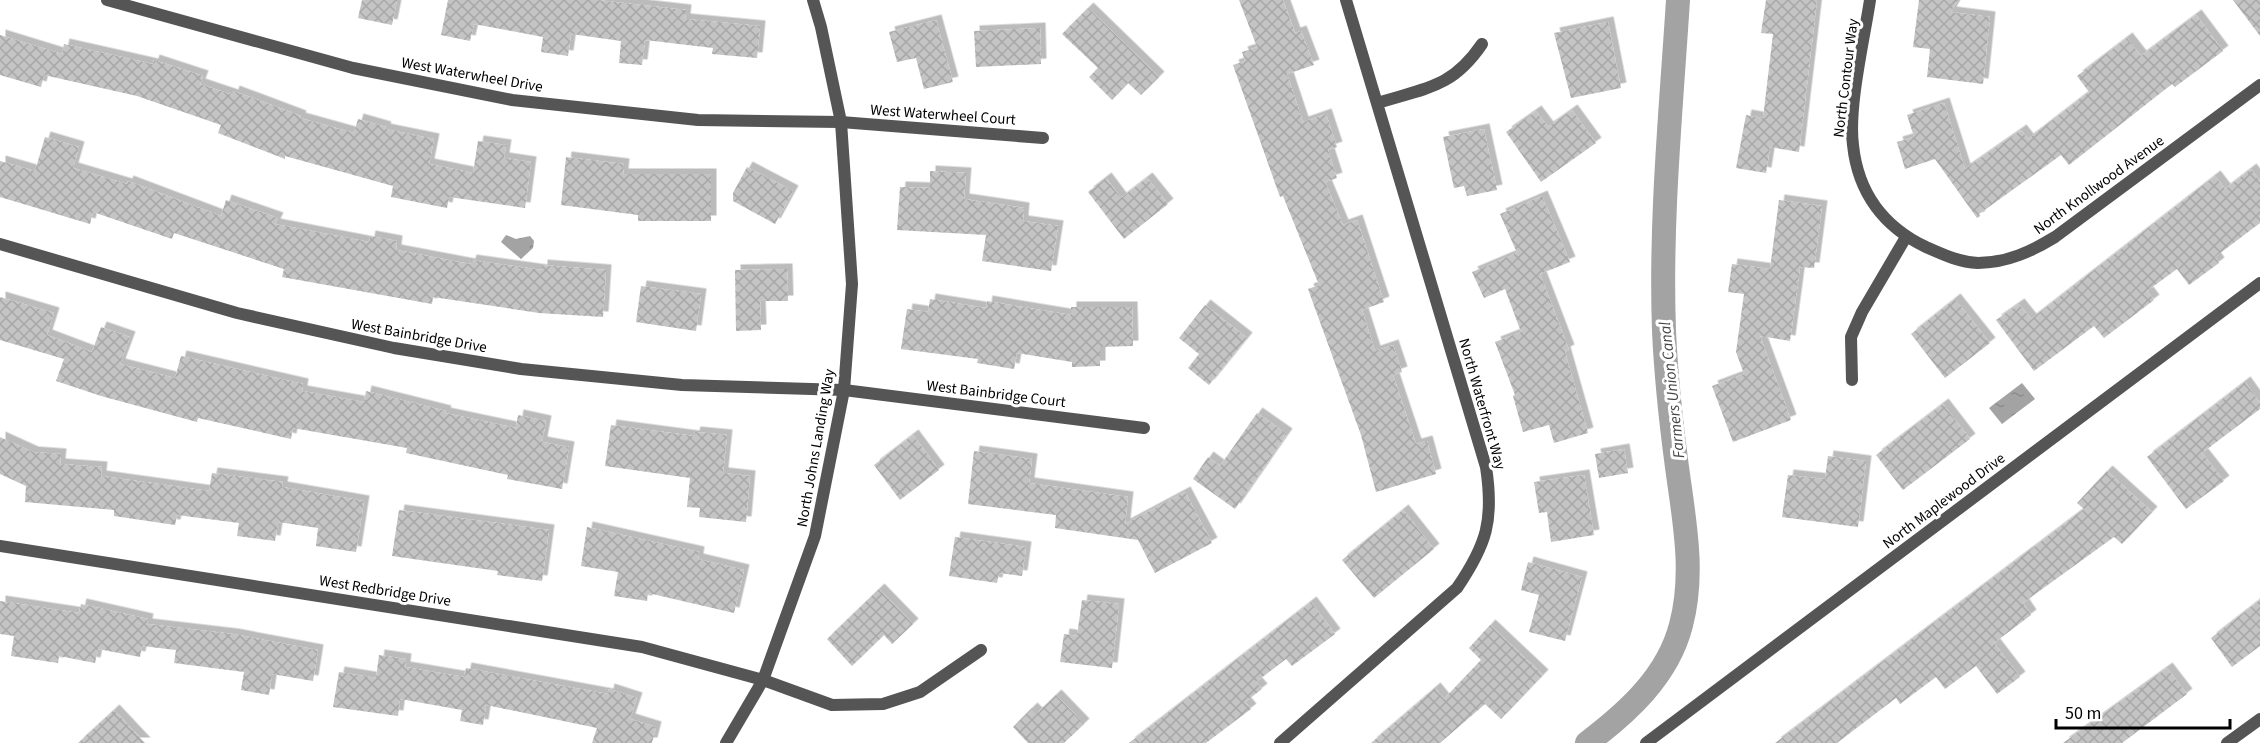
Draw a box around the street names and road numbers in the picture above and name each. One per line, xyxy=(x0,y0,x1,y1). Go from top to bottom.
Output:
street label: North Contour Way xyxy=(1828,17,1864,139)
street label: West Waterwheel Drive xyxy=(400,52,544,98)
street label: West Waterwheel Court xyxy=(870,99,1016,131)
street label: North Knollwood Avenue xyxy=(2030,131,2168,239)
street label: West Bainbridge Drive xyxy=(350,314,488,358)
street label: North Waterfront Way xyxy=(1453,336,1511,472)
street label: North Johns Landing Way xyxy=(792,367,840,529)
street label: West Bainbridge Court xyxy=(925,375,1067,413)
street label: North Maplewood Drive xyxy=(1878,448,2010,554)
street label: West Redbridge Drive xyxy=(318,570,452,612)

